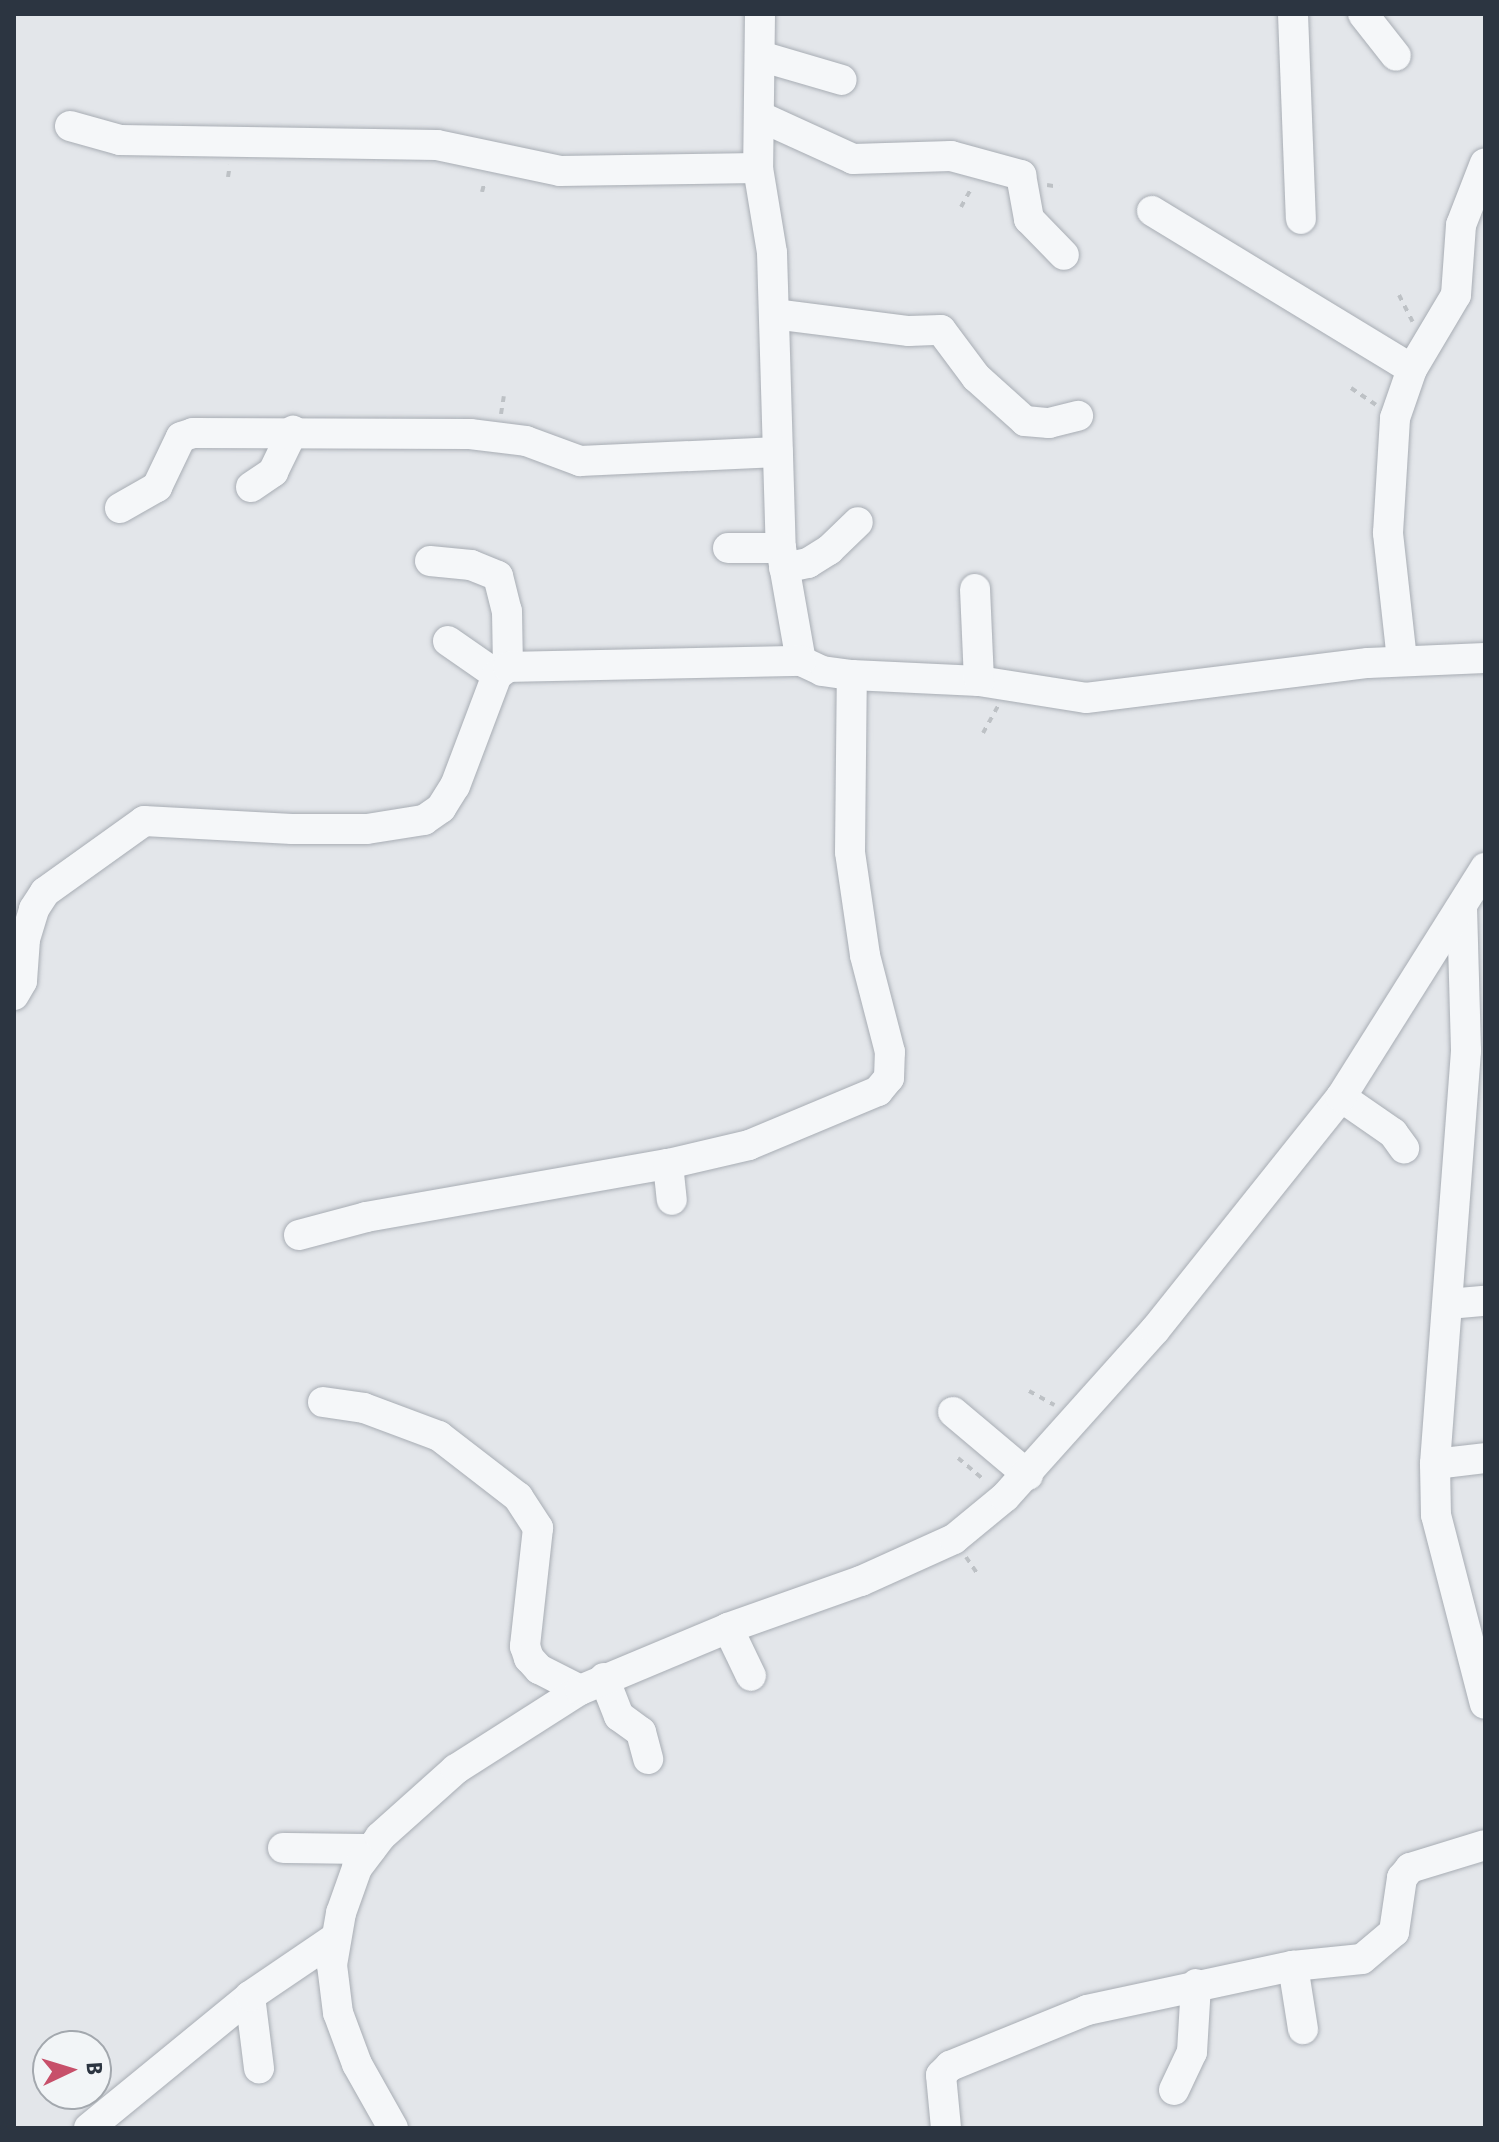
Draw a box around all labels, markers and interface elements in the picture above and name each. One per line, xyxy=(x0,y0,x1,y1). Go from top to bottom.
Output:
north arrow xyxy=(32,2030,112,2110)
text: B xyxy=(81,2061,108,2076)

